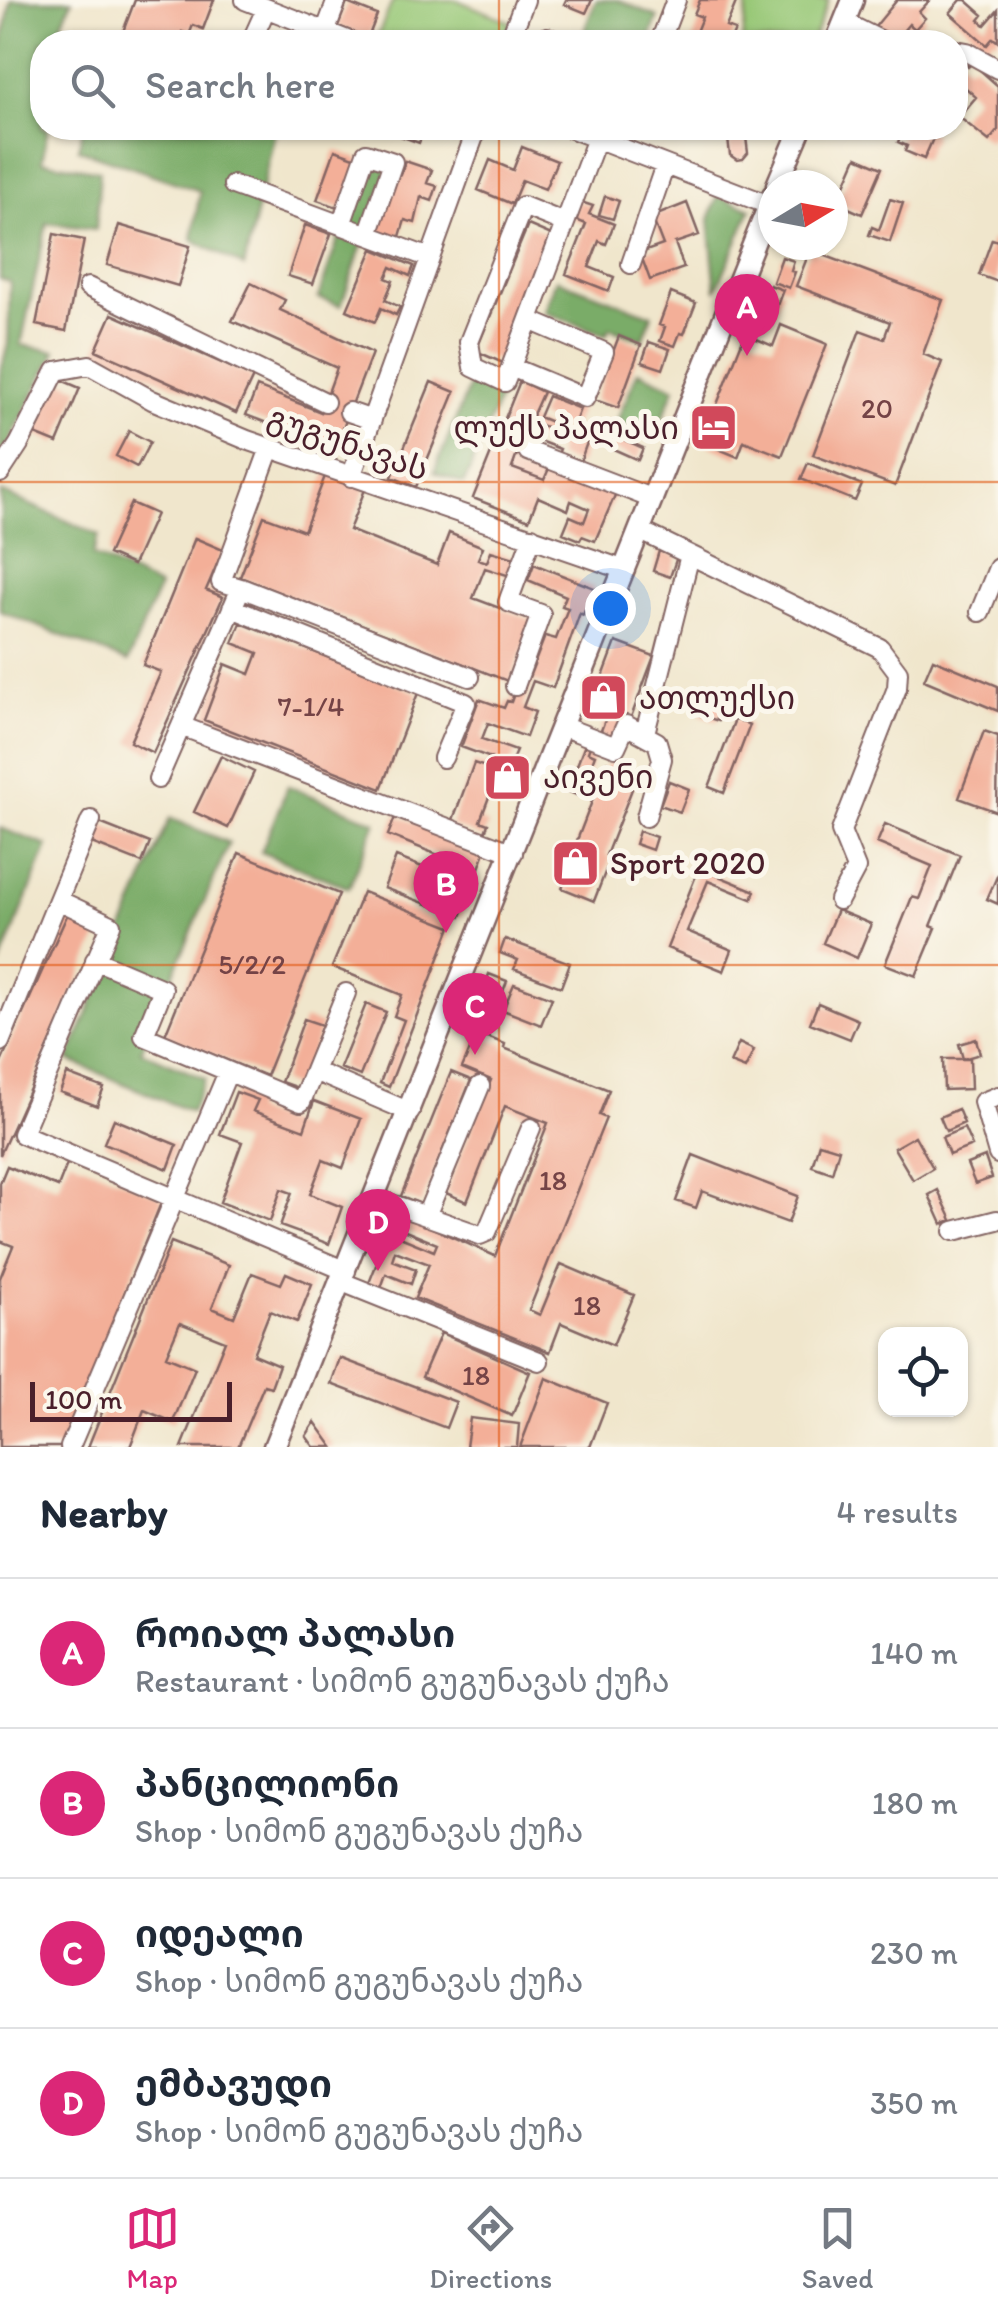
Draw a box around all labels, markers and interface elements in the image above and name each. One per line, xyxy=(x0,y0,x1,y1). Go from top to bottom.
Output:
search box xyxy=(30,30,968,140)
icon: search xyxy=(65,58,120,113)
text: Search here xyxy=(145,62,336,108)
north arrow xyxy=(758,170,848,260)
pin: A xyxy=(714,274,780,356)
house number: 20 xyxy=(861,391,893,425)
street label: გუგუნავას xyxy=(263,398,433,488)
hotel icon: ლუქს პალასი xyxy=(688,402,740,454)
place label: ლუქს პალასი xyxy=(454,409,679,448)
your location xyxy=(585,583,636,634)
shop icon: ათლუქსი xyxy=(578,672,630,724)
place label: ათლუქსი xyxy=(639,679,795,718)
house number: 7-1/4 xyxy=(278,689,345,723)
shop icon: აივენი xyxy=(482,751,534,803)
place label: აივენი xyxy=(543,758,653,796)
shop icon: Sport 2020 xyxy=(549,837,601,889)
place label: Sport 2020 xyxy=(610,844,766,882)
pin: B xyxy=(414,850,478,933)
house number: 5/2/2 xyxy=(218,947,286,981)
pin: C xyxy=(442,972,508,1055)
house number: 18 xyxy=(539,1163,567,1197)
pin: D xyxy=(346,1188,410,1271)
house number: 18 xyxy=(573,1288,601,1322)
map controls xyxy=(878,1327,968,1417)
button: locate xyxy=(878,1327,968,1417)
house number: 18 xyxy=(462,1358,490,1392)
scale bar xyxy=(30,1377,232,1422)
text: 100 m xyxy=(45,1382,122,1416)
text: Nearby xyxy=(40,1487,167,1538)
text: 4 results xyxy=(837,1493,958,1531)
text: როიალ პალასი xyxy=(135,1611,455,1657)
text: A xyxy=(62,1634,83,1672)
text: 140 m xyxy=(870,1634,958,1672)
text: Restaurant · სიმონ გუგუნავას ქუჩა xyxy=(135,1662,670,1700)
text: პანცილიონი xyxy=(135,1761,399,1807)
text: B xyxy=(62,1784,83,1822)
text: 180 m xyxy=(872,1784,958,1822)
text: Shop · სიმონ გუგუნავას ქუჩა xyxy=(135,1812,583,1850)
text: იდეალი xyxy=(135,1911,304,1957)
text: C xyxy=(62,1934,83,1972)
text: 230 m xyxy=(870,1934,958,1972)
text: Shop · სიმონ გუგუნავას ქუჩა xyxy=(135,1962,583,2000)
text: ემბავუდი xyxy=(135,2061,332,2107)
text: D xyxy=(62,2084,83,2122)
text: 350 m xyxy=(870,2084,958,2122)
text: Shop · სიმონ გუგუნავას ქუჩა xyxy=(135,2112,583,2150)
tab: Map xyxy=(125,2201,180,2295)
tab: Directions xyxy=(429,2201,552,2295)
tab: Saved xyxy=(802,2201,873,2295)

